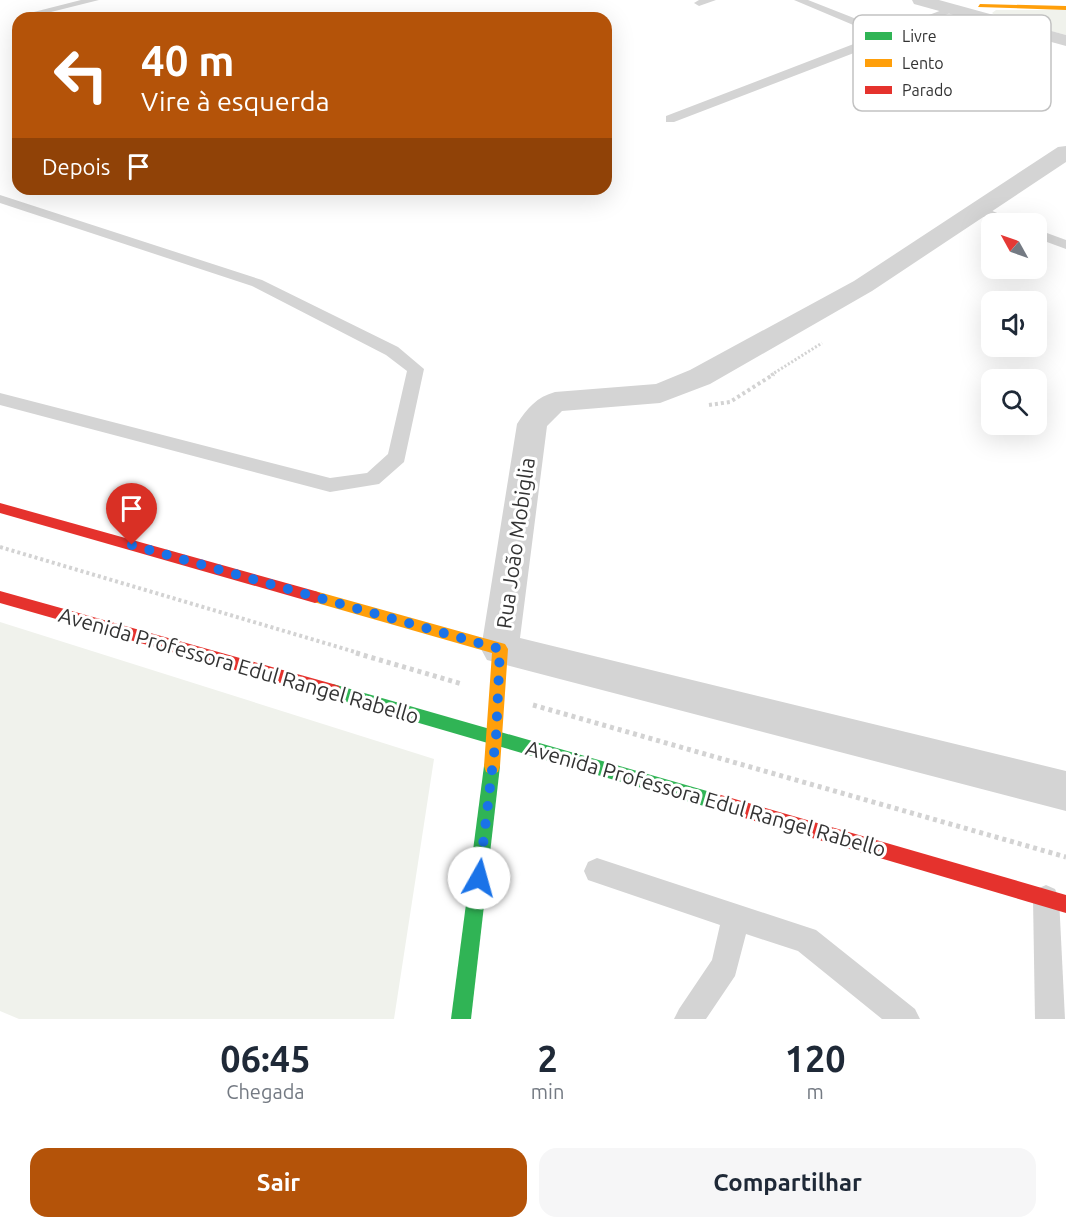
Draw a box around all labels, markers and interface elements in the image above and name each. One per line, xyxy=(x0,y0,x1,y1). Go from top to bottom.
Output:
legend xyxy=(853,15,1051,111)
text: Livre xyxy=(902,27,937,45)
icon: left xyxy=(42,36,120,114)
text: 40 m xyxy=(141,37,235,84)
text: Lento xyxy=(902,54,944,72)
text: Parado xyxy=(902,81,953,99)
text: Vire à esquerda xyxy=(141,86,330,116)
icon: arrive xyxy=(122,150,155,183)
text: Depois xyxy=(42,154,110,179)
north arrow xyxy=(981,213,1047,279)
map controls xyxy=(981,213,1047,435)
button: sound xyxy=(981,291,1047,357)
button: search xyxy=(981,369,1047,435)
street label: Rua João Mobiglia xyxy=(491,456,539,630)
pin xyxy=(106,483,157,545)
icon: arrive xyxy=(115,492,148,525)
street label: Avenida Professora Edul Rangel Rabello xyxy=(56,602,422,728)
street label: Avenida Professora Edul Rangel Rabello xyxy=(523,735,889,861)
position arrow xyxy=(447,846,511,910)
text: 06:45 xyxy=(220,1038,310,1079)
text: 2 xyxy=(537,1038,558,1079)
text: 120 xyxy=(785,1038,846,1079)
text: Chegada xyxy=(226,1080,305,1103)
text: min xyxy=(531,1080,564,1103)
text: m xyxy=(807,1080,824,1103)
button: Sair xyxy=(30,1148,527,1217)
button: Compartilhar xyxy=(539,1148,1036,1217)

